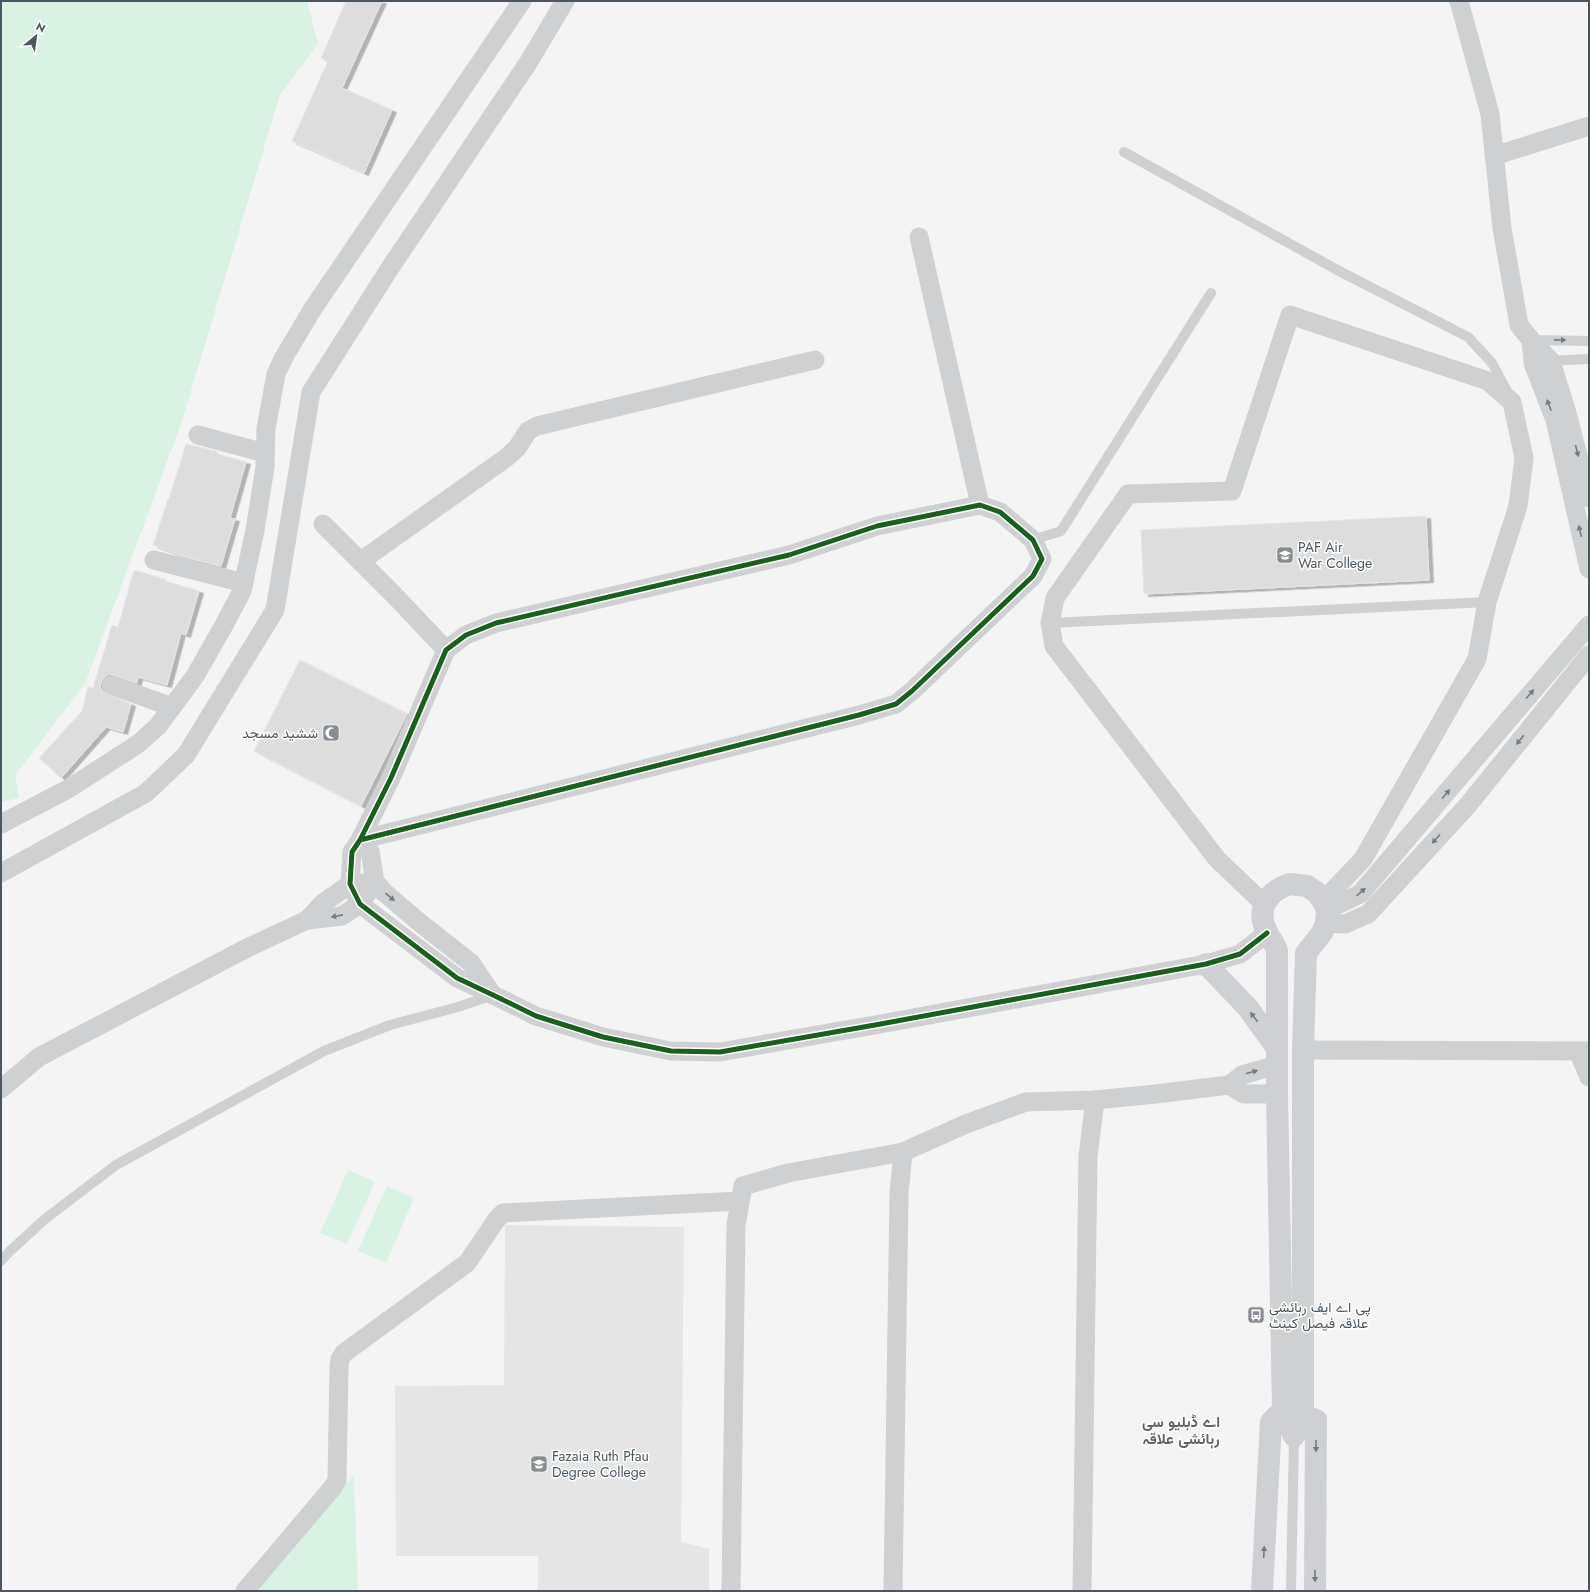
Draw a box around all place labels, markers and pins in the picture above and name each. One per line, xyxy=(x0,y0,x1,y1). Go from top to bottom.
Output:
place label: PAF Air War College xyxy=(1298,537,1372,573)
school or university icon: PAF Air War College xyxy=(1275,545,1295,565)
place label: ششید مسجد xyxy=(242,723,318,743)
mosque icon: ششید مسجد xyxy=(321,723,341,743)
place label: پی اے ایف رہائشی علاقہ فیصل کینٹ xyxy=(1269,1297,1371,1333)
bus stop icon: پی اے ایف رہائشی علاقہ فیصل کینٹ xyxy=(1246,1305,1266,1325)
place label: Fazaia Ruth Pfau Degree College xyxy=(552,1446,649,1482)
school or university icon: Fazaia Ruth Pfau Degree College xyxy=(529,1454,549,1474)

